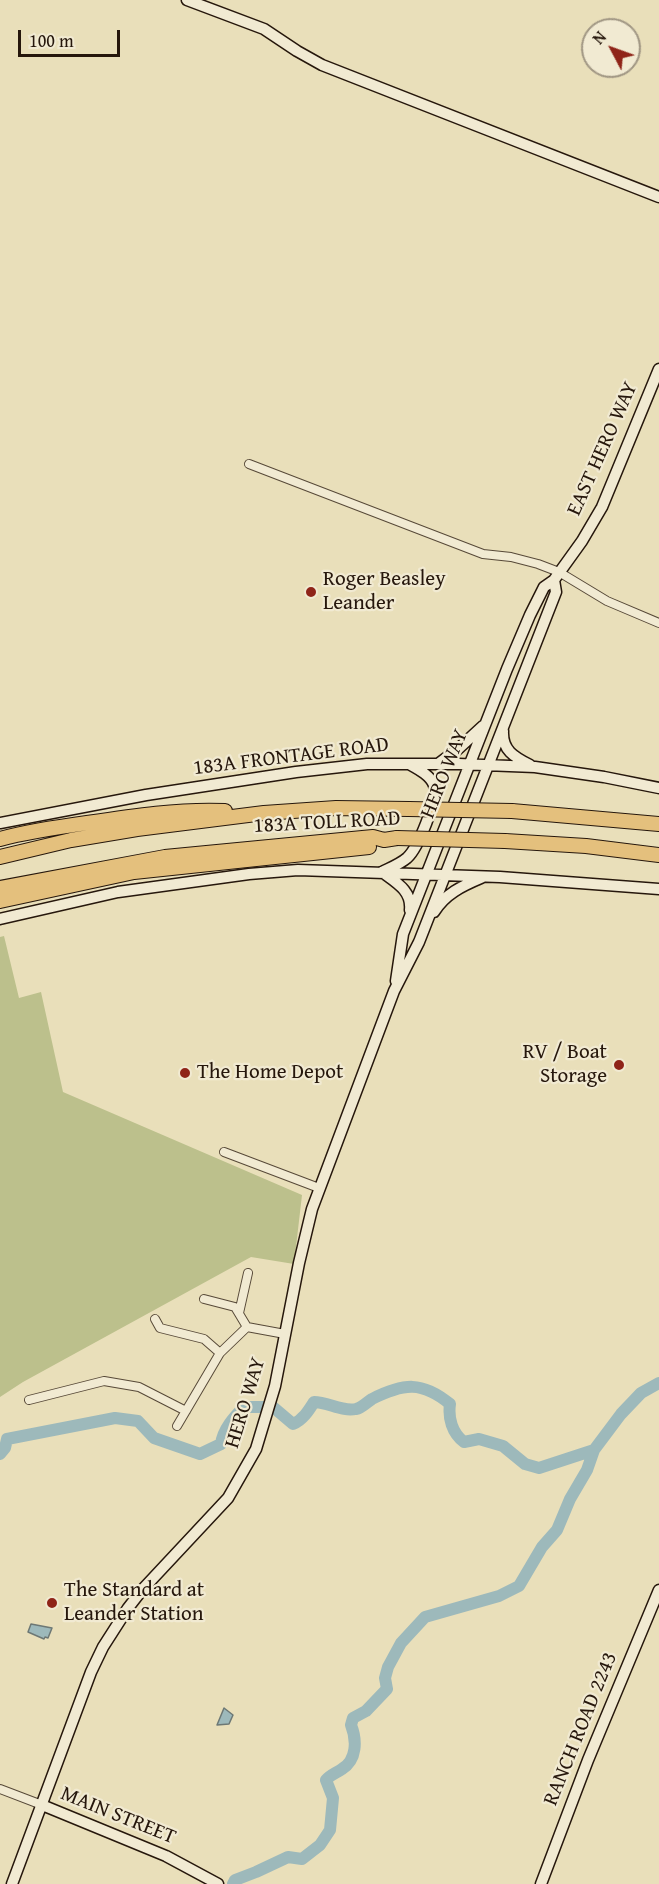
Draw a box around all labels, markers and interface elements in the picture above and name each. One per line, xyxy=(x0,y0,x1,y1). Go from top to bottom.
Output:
scale bar xyxy=(21,18,123,56)
north arrow xyxy=(581,18,641,78)
text: N xyxy=(586,26,611,49)
text: 100 m xyxy=(29,27,74,54)
street label: EAST HERO WAY xyxy=(562,378,644,520)
place label: Roger Beasley Leander xyxy=(323,567,446,617)
marker: Roger Beasley Leander xyxy=(304,585,318,599)
street label: HERO WAY xyxy=(416,726,474,822)
street label: 183A FRONTAGE ROAD xyxy=(192,733,390,781)
street label: 183A TOLL ROAD xyxy=(253,807,401,839)
place label: RV / Boat Storage xyxy=(523,1040,607,1090)
marker: RV / Boat Storage xyxy=(612,1058,626,1072)
place label: The Home Depot xyxy=(197,1060,343,1086)
marker: The Home Depot xyxy=(178,1066,192,1080)
street label: HERO WAY xyxy=(220,1354,272,1452)
place label: The Standard at Leander Station xyxy=(64,1578,204,1628)
marker: The Standard at Leander Station xyxy=(45,1596,59,1610)
street label: RANCH ROAD 2243 xyxy=(539,1649,623,1809)
street label: MAIN STREET xyxy=(57,1781,179,1851)

